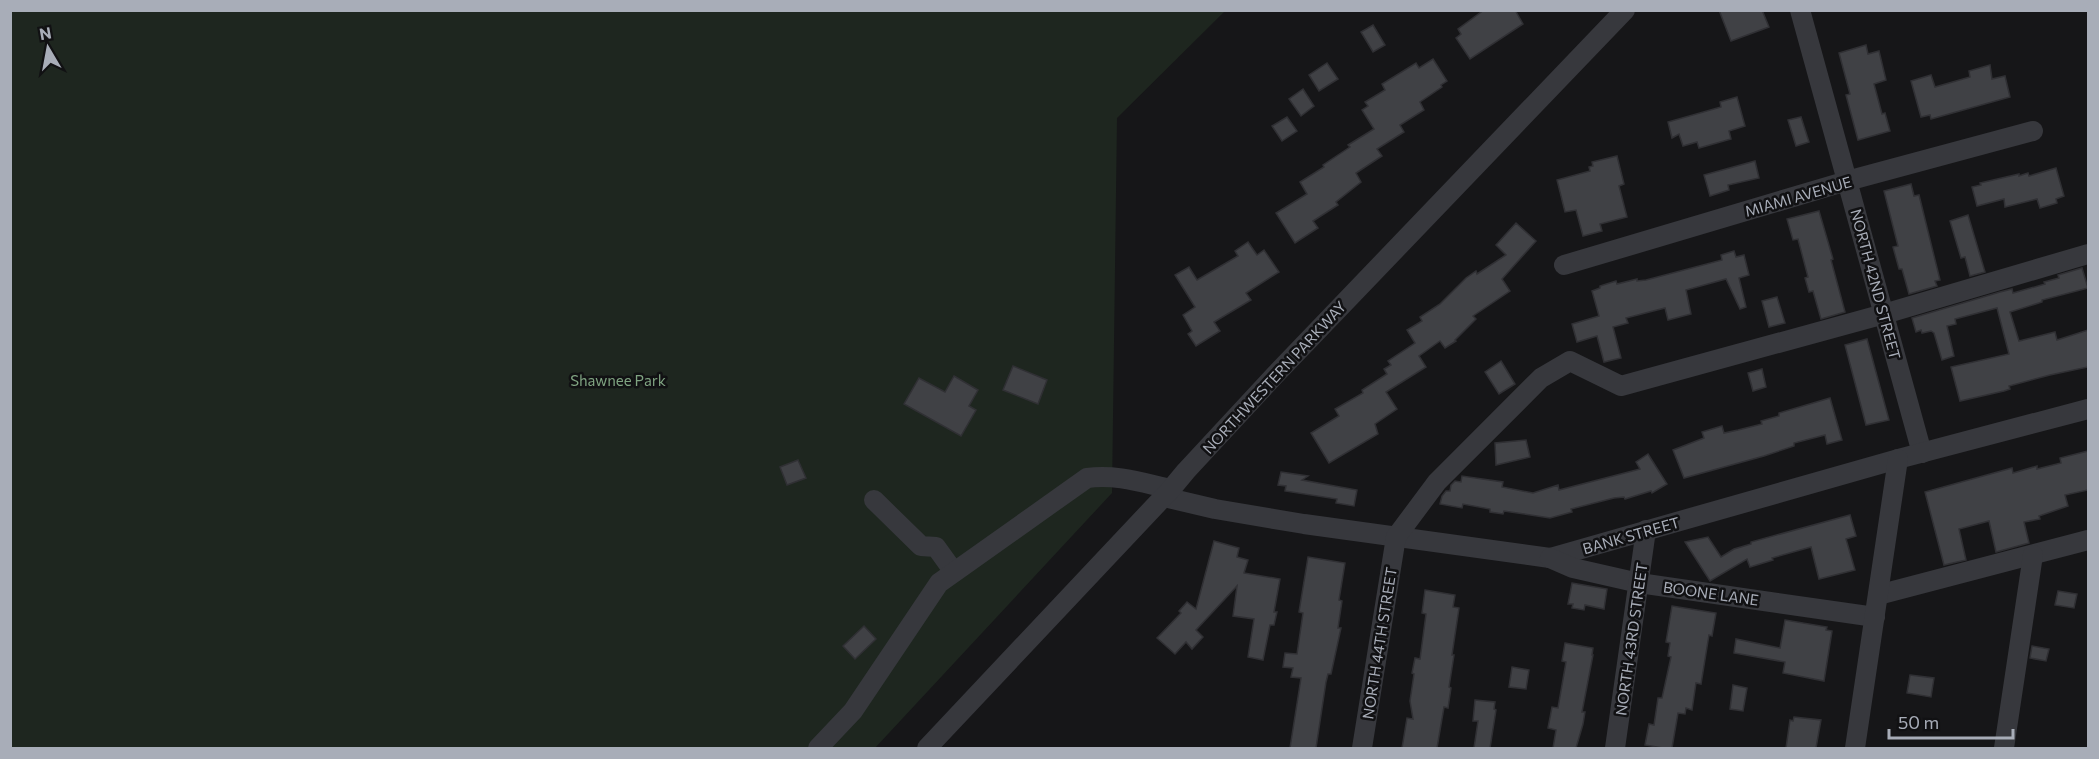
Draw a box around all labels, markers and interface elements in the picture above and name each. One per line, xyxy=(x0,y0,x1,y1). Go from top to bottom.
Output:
north arrow xyxy=(18,18,78,78)
text: N xyxy=(38,22,53,43)
street label: MIAMI AVENUE xyxy=(1743,172,1853,220)
street label: NORTH 42ND STREET xyxy=(1847,207,1905,362)
street label: NORTHWESTERN PARKWAY xyxy=(1199,297,1350,457)
park label: Shawnee Park xyxy=(570,371,666,389)
street label: BANK STREET xyxy=(1580,512,1682,557)
street label: NORTH 43RD STREET xyxy=(1611,561,1651,717)
street label: NORTH 44TH STREET xyxy=(1358,565,1400,720)
street label: BOONE LANE xyxy=(1662,577,1760,609)
scale bar xyxy=(1889,702,2014,740)
text: 50 m xyxy=(1898,711,1939,733)

